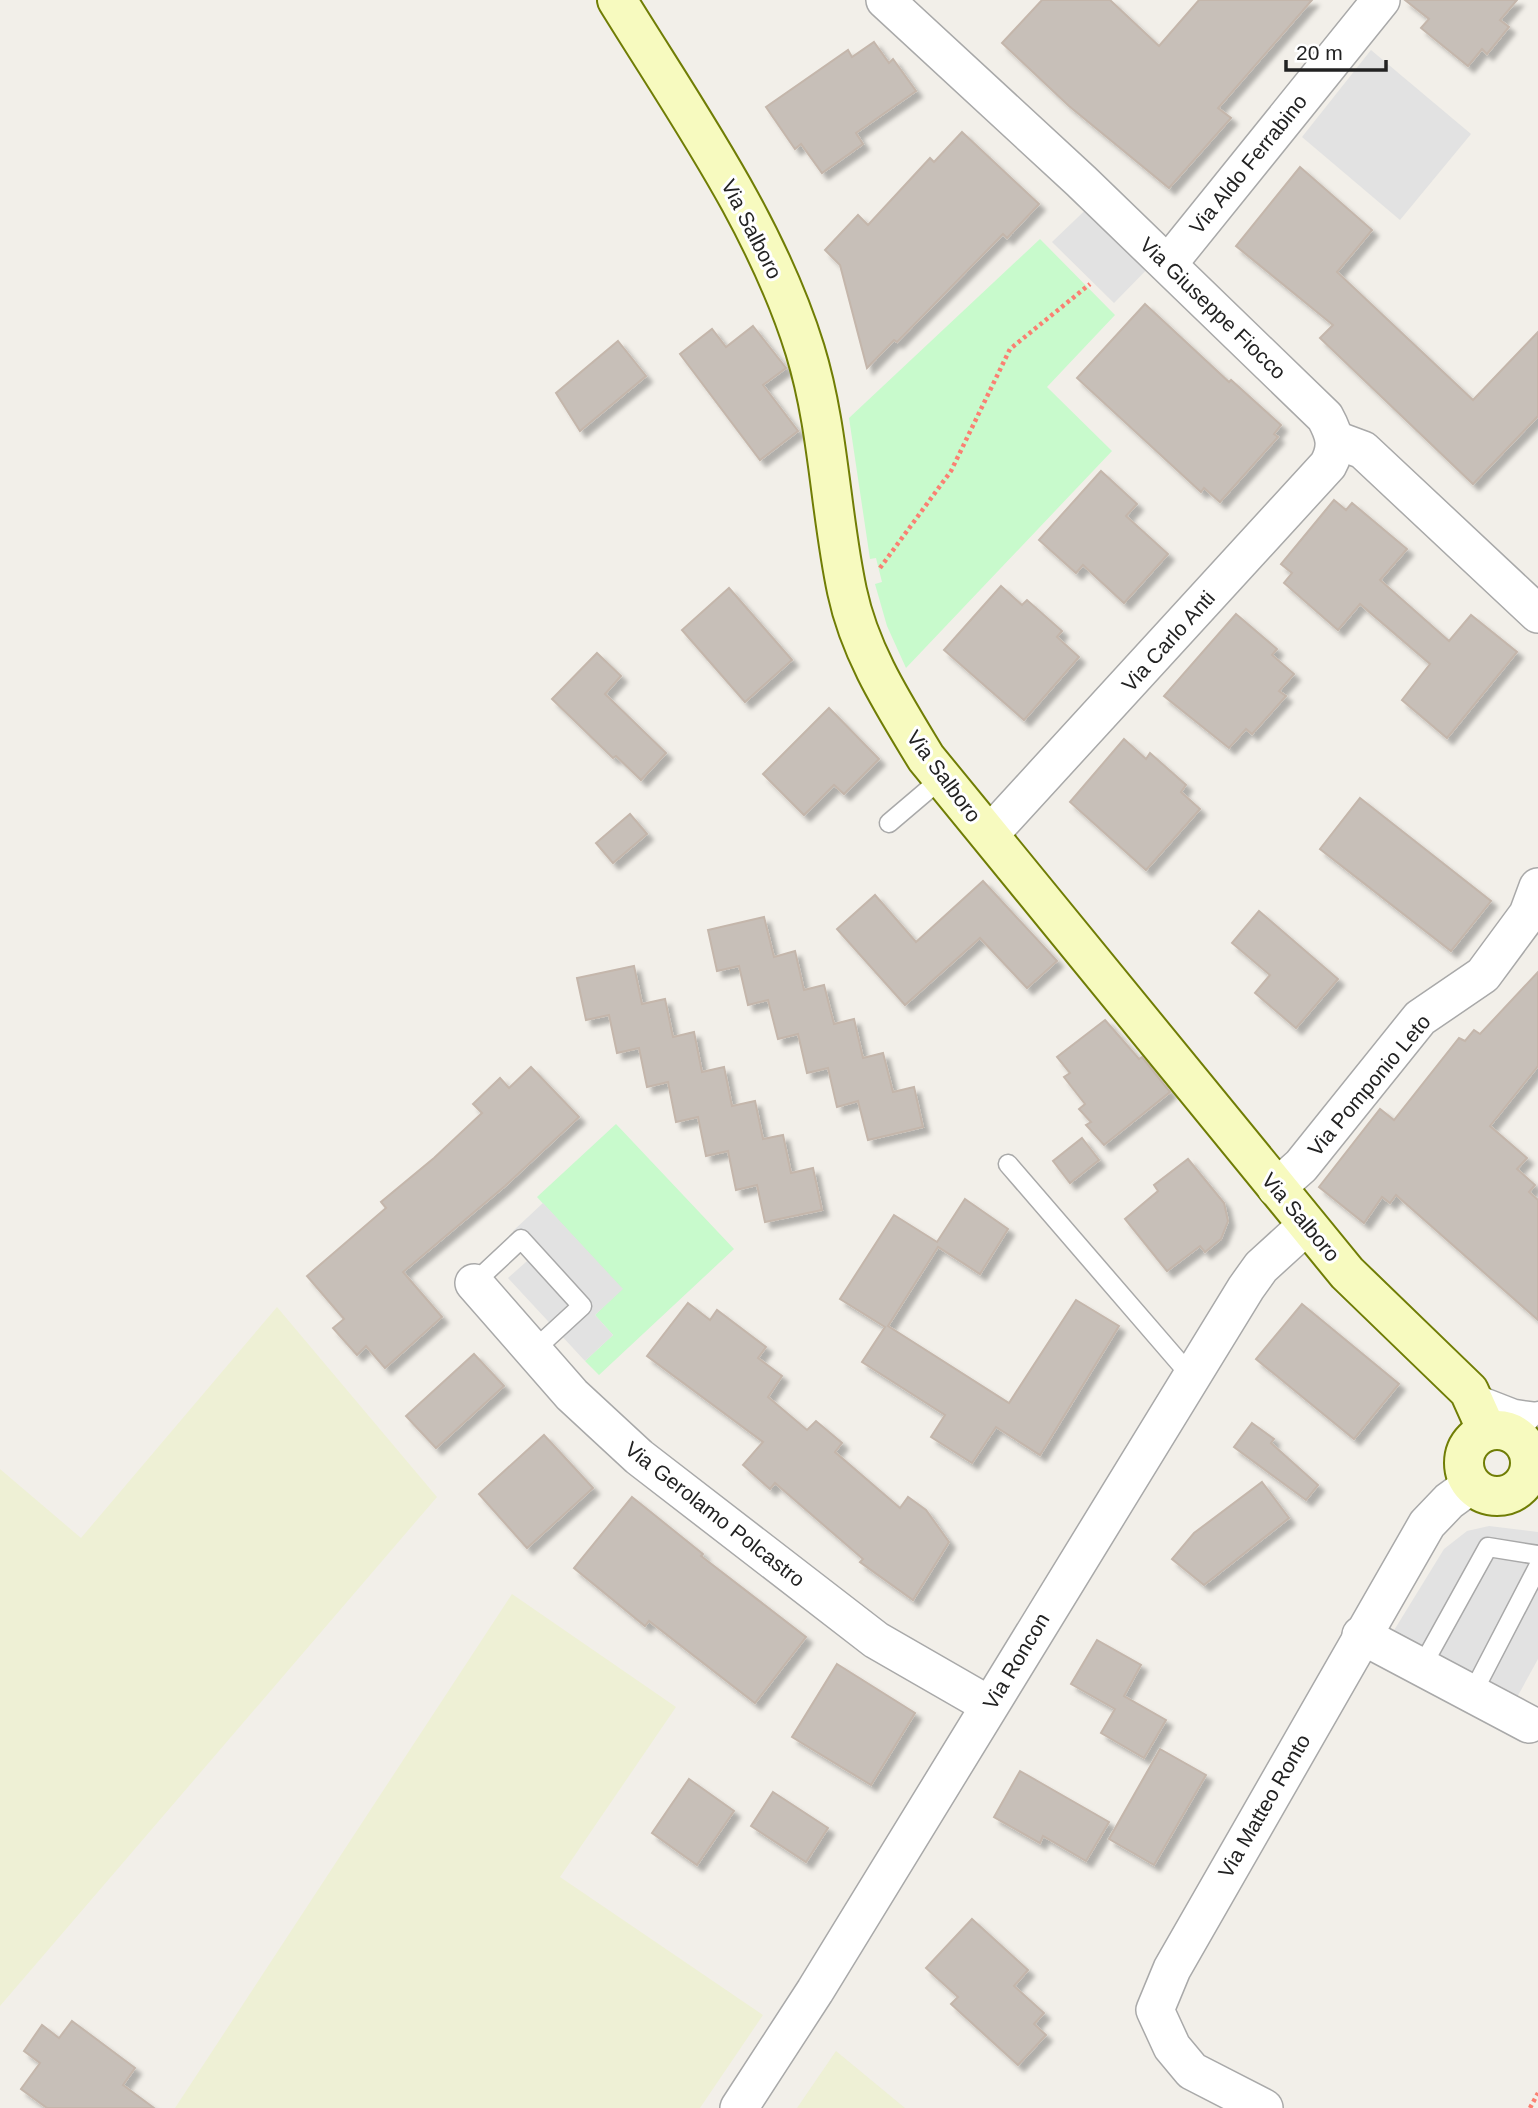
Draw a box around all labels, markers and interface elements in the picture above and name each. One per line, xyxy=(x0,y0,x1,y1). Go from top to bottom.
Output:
scale bar xyxy=(1286,28,1386,72)
text: 20 m xyxy=(1296,41,1343,64)
street label: Via Aldo Ferrabino xyxy=(1185,90,1311,238)
street label: Via Salboro xyxy=(717,176,787,282)
street label: Via Giuseppe Fiocco xyxy=(1135,233,1291,383)
street label: Via Carlo Anti xyxy=(1117,586,1219,696)
street label: Via Salboro xyxy=(902,726,986,826)
street label: Via Pomponio Leto xyxy=(1303,1010,1435,1160)
street label: Via Salboro xyxy=(1257,1168,1345,1266)
street label: Via Gerolamo Polcastro xyxy=(621,1437,809,1591)
street label: Via Roncon xyxy=(978,1609,1054,1713)
street label: Via Matteo Ronto xyxy=(1214,1730,1314,1882)

